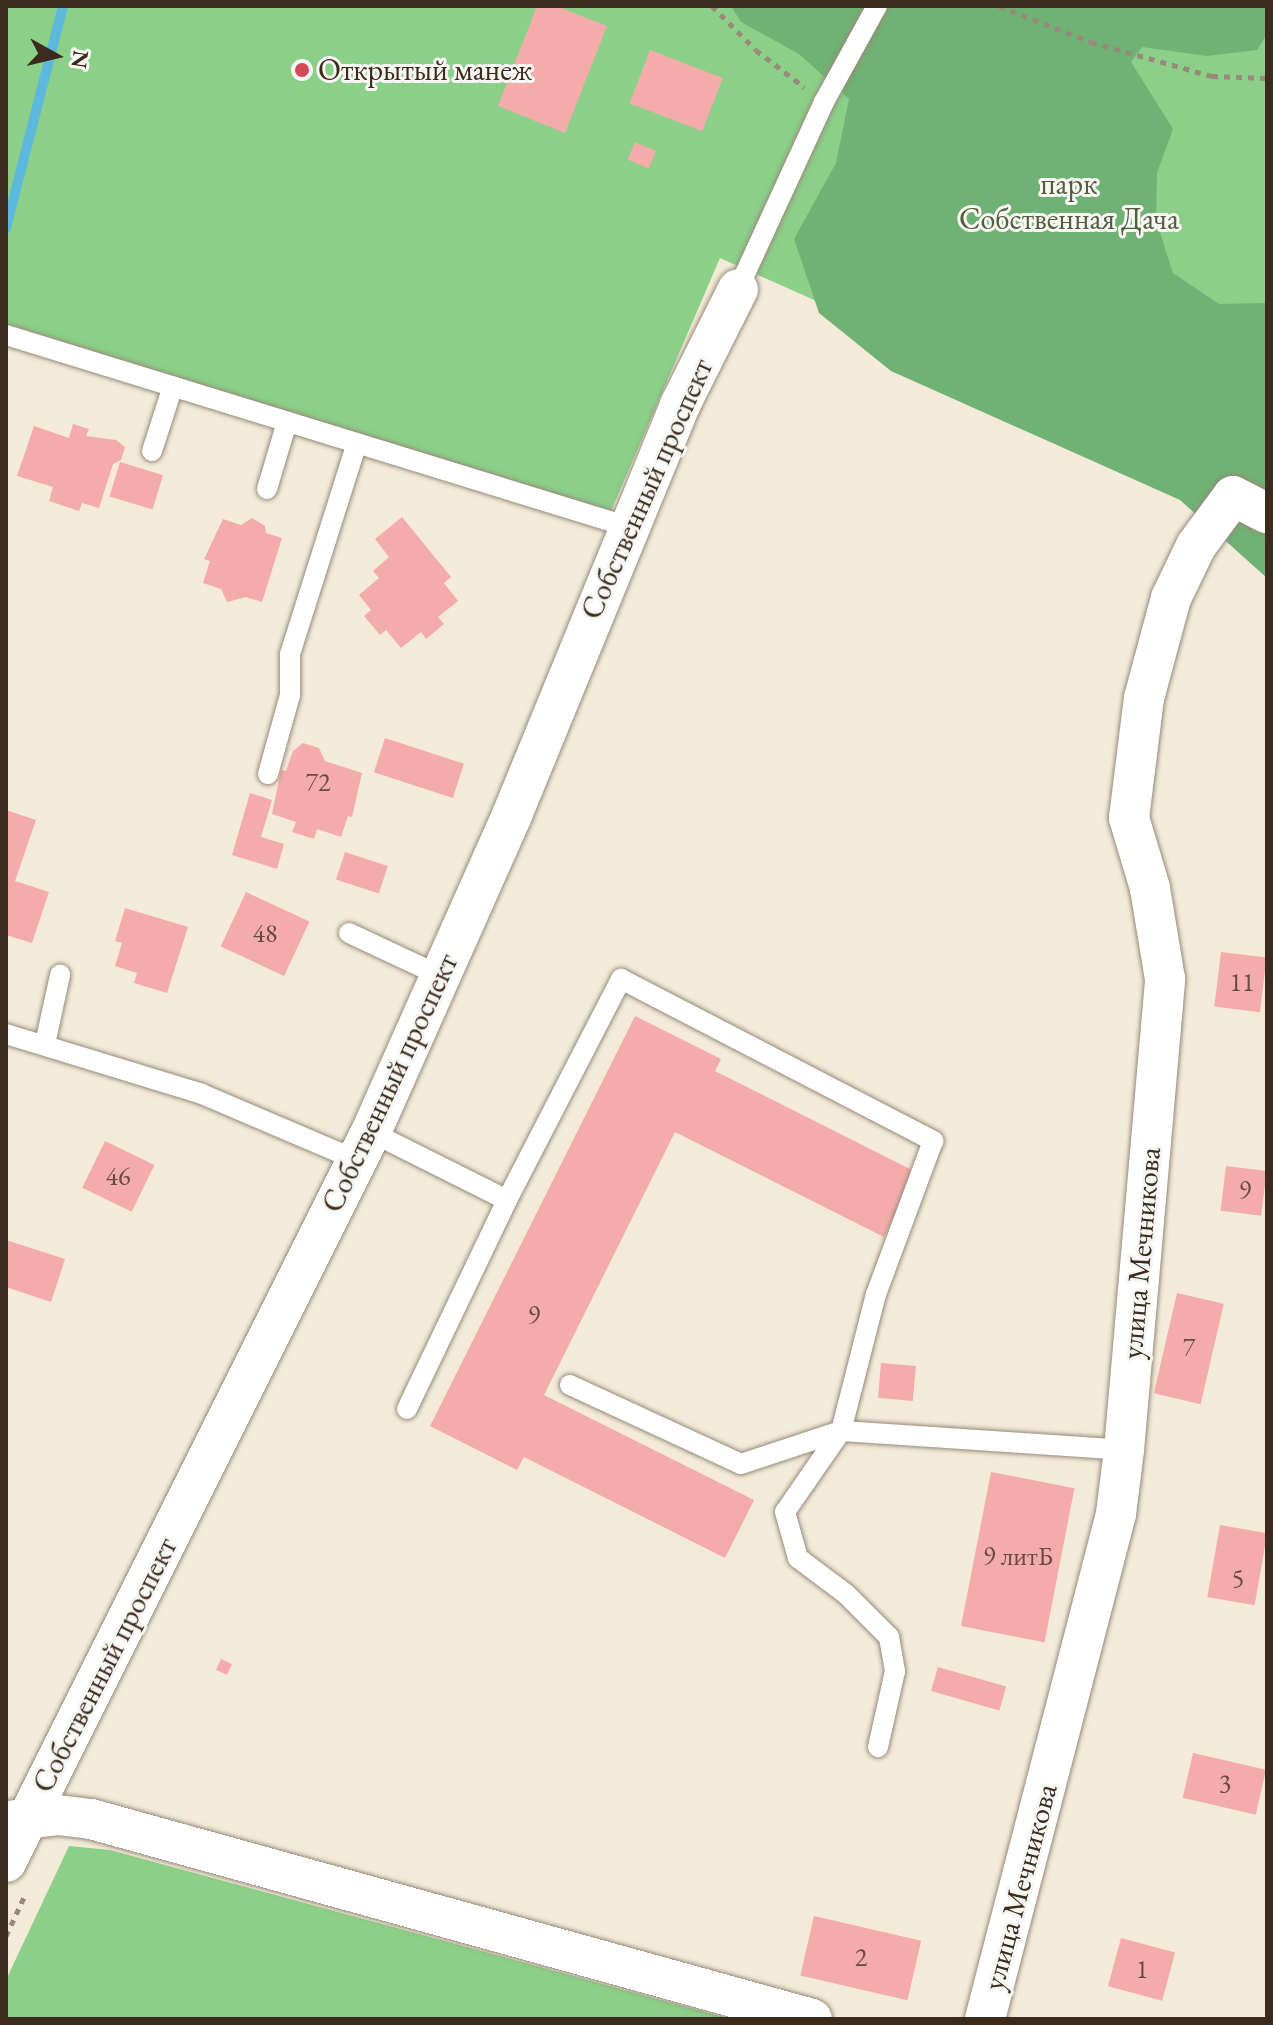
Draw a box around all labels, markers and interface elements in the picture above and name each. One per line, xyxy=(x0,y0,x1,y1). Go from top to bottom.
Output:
north arrow xyxy=(16,16,96,96)
text: N xyxy=(65,49,96,70)
place label: Открытый манеж xyxy=(318,52,533,88)
marker: Открытый манеж xyxy=(293,61,311,79)
park label: парк Собственная Дача xyxy=(959,166,1179,236)
street label: Собственный проспект xyxy=(573,353,721,625)
house number: 72 xyxy=(306,767,330,799)
house number: 48 xyxy=(253,918,277,950)
street label: Собственный проспект xyxy=(314,948,466,1218)
house number: 11 xyxy=(1230,967,1254,999)
street label: улица Мечникова xyxy=(1114,1146,1168,1360)
house number: 46 xyxy=(106,1161,130,1193)
house number: 9 xyxy=(1239,1175,1251,1207)
house number: 9 xyxy=(528,1300,540,1332)
house number: 7 xyxy=(1183,1332,1195,1364)
street label: Собственный проспект xyxy=(25,1531,185,1799)
house number: 9 литБ xyxy=(983,1541,1053,1573)
house number: 5 xyxy=(1232,1563,1244,1595)
house number: 3 xyxy=(1219,1768,1231,1800)
street label: улица Мечникова xyxy=(975,1780,1065,1994)
house number: 2 xyxy=(855,1942,867,1974)
house number: 1 xyxy=(1136,1954,1148,1986)

